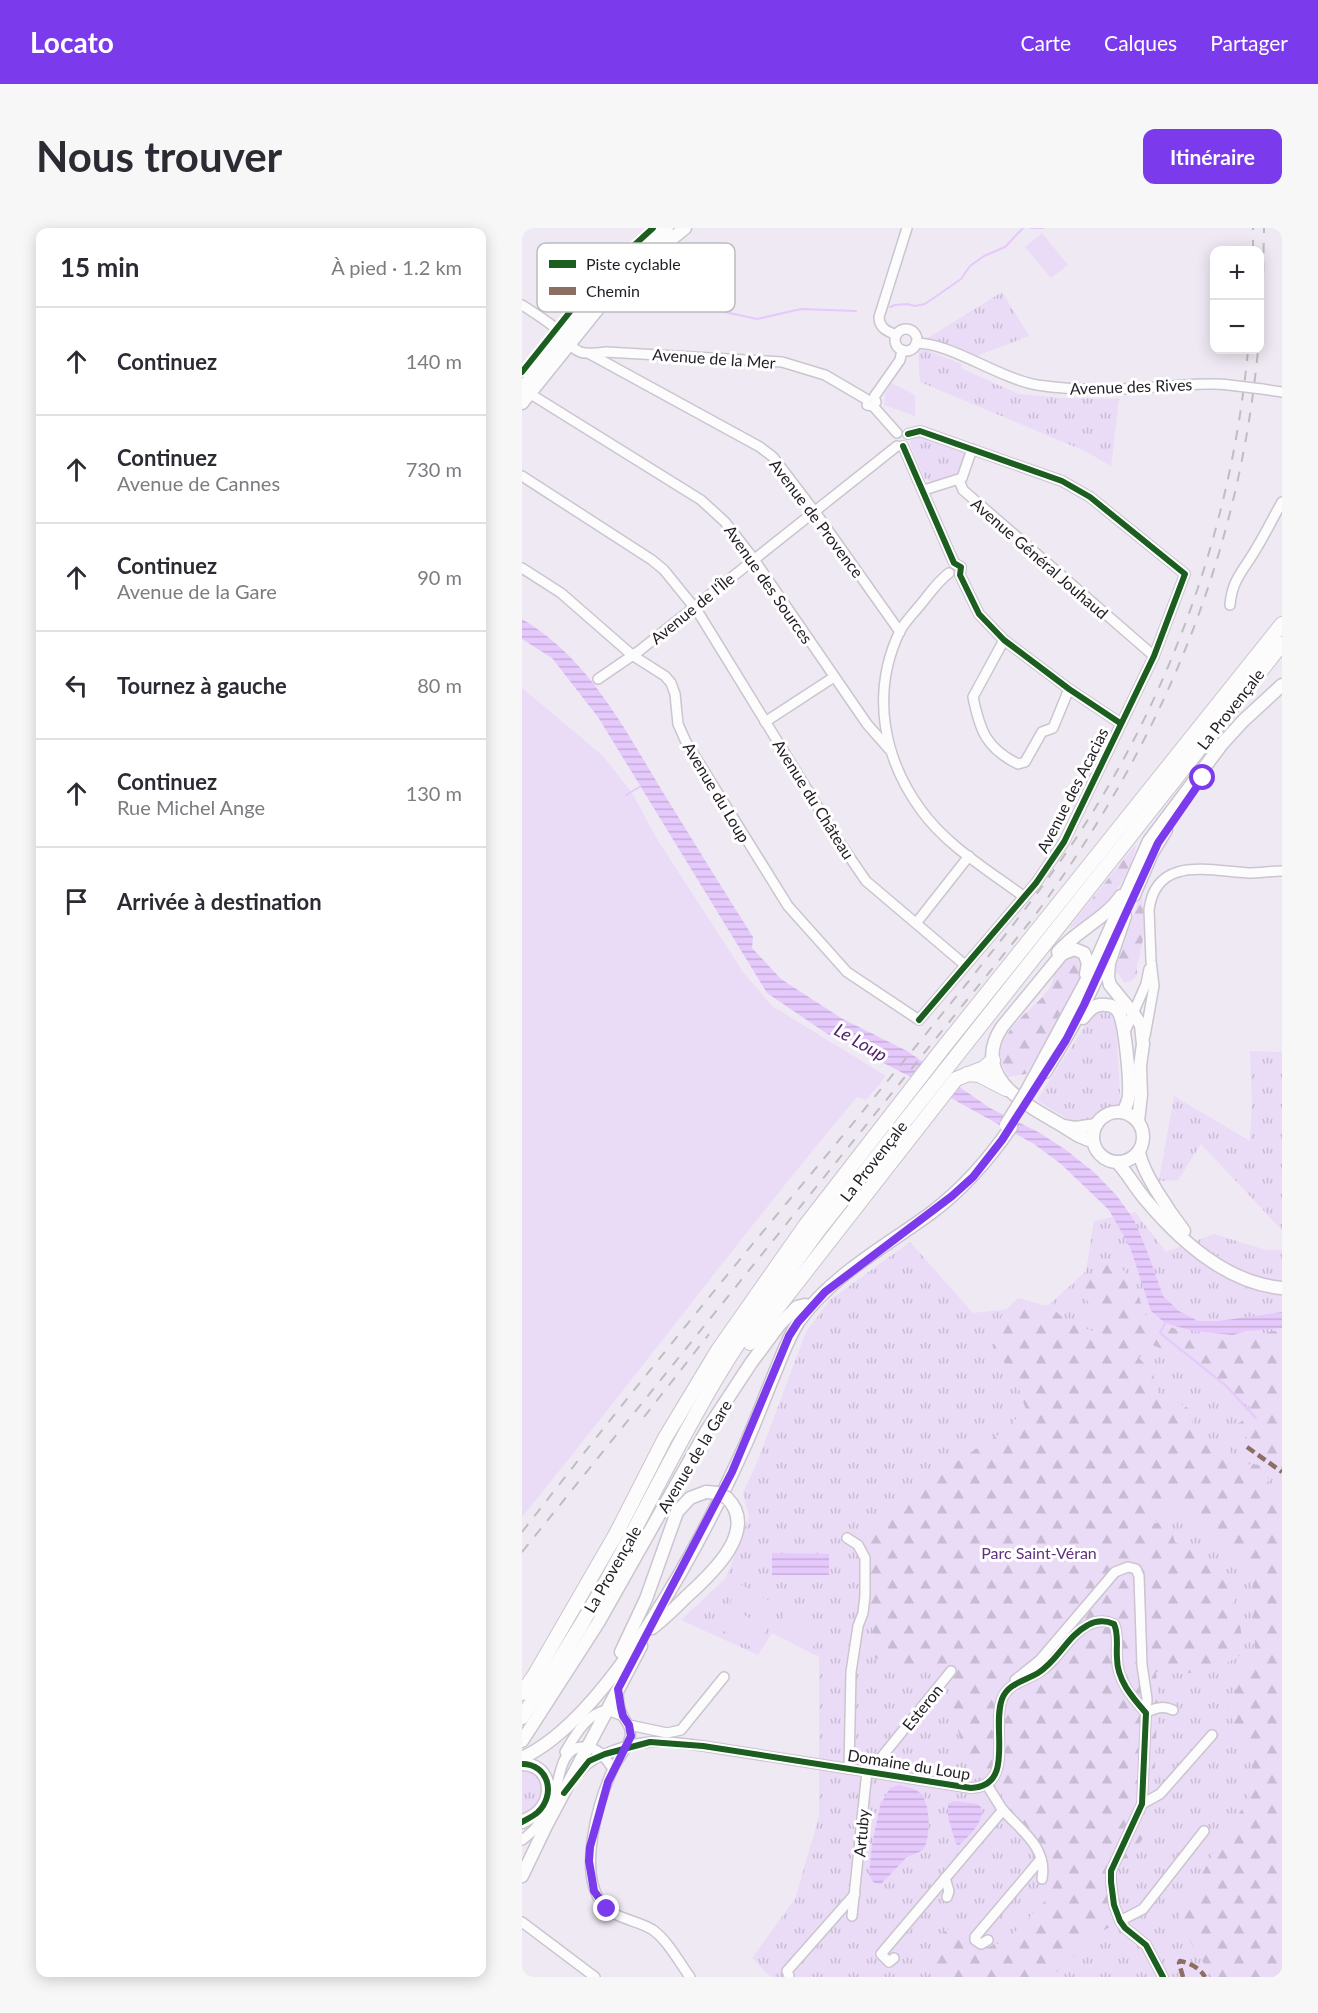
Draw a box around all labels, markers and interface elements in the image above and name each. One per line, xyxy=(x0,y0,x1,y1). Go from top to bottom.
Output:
text: Locato xyxy=(30,25,114,59)
text: Carte xyxy=(1020,30,1071,55)
text: Calques xyxy=(1104,30,1177,55)
text: Partager xyxy=(1210,30,1288,55)
button: Itinéraire xyxy=(1143,129,1282,184)
text: Nous trouver xyxy=(36,131,282,181)
legend xyxy=(537,243,735,312)
map controls xyxy=(1210,246,1264,354)
button: + xyxy=(1210,246,1264,300)
text: 15 min xyxy=(60,251,140,283)
text: Piste cyclable xyxy=(586,254,681,273)
text: À pied · 1.2 km xyxy=(331,255,462,279)
text: Chemin xyxy=(586,281,640,300)
button: − xyxy=(1210,300,1264,354)
street label: Avenue de la Mer xyxy=(652,344,776,372)
icon: ahead xyxy=(60,345,93,378)
text: Continuez xyxy=(117,348,217,375)
text: 140 m xyxy=(406,349,462,373)
street label: Avenue des Rives xyxy=(1069,374,1193,398)
text: Continuez xyxy=(117,444,217,471)
icon: ahead xyxy=(60,453,93,486)
street label: Avenue de Provence xyxy=(766,455,868,581)
text: 730 m xyxy=(406,457,462,481)
text: Avenue de Cannes xyxy=(117,471,280,495)
street label: Avenue Général Jouhaud xyxy=(968,494,1112,622)
street label: Avenue des Sources xyxy=(721,521,817,647)
text: Continuez xyxy=(117,552,217,579)
icon: ahead xyxy=(60,561,93,594)
text: 90 m xyxy=(417,565,462,589)
street label: Avenue de l'Île xyxy=(646,568,738,648)
text: Avenue de la Gare xyxy=(117,579,277,603)
street label: La Provençale xyxy=(1193,665,1267,753)
icon: left xyxy=(60,669,93,702)
text: Tournez à gauche xyxy=(117,672,287,699)
text: 80 m xyxy=(417,673,462,697)
street label: Avenue des Acacias xyxy=(1032,724,1112,856)
street label: Avenue du Château xyxy=(770,736,858,862)
street label: Avenue du Loup xyxy=(680,738,754,846)
route start xyxy=(1189,764,1215,790)
text: Continuez xyxy=(117,768,217,795)
icon: ahead xyxy=(60,777,93,810)
text: 130 m xyxy=(406,781,462,805)
text: Rue Michel Ange xyxy=(117,795,265,819)
icon: arrive xyxy=(60,885,93,918)
text: Arrivée à destination xyxy=(117,888,322,915)
water label: Le Loup xyxy=(831,1018,891,1066)
street label: La Provençale xyxy=(836,1117,910,1205)
street label: Avenue de la Gare xyxy=(653,1396,735,1516)
street label: La Provençale xyxy=(579,1522,645,1616)
park label: Parc Saint-Véran xyxy=(981,1543,1097,1562)
street label: Esteron xyxy=(898,1680,946,1734)
street label: Domaine du Loup xyxy=(846,1745,972,1783)
street label: Artuby xyxy=(849,1807,873,1858)
route end xyxy=(593,1895,619,1921)

